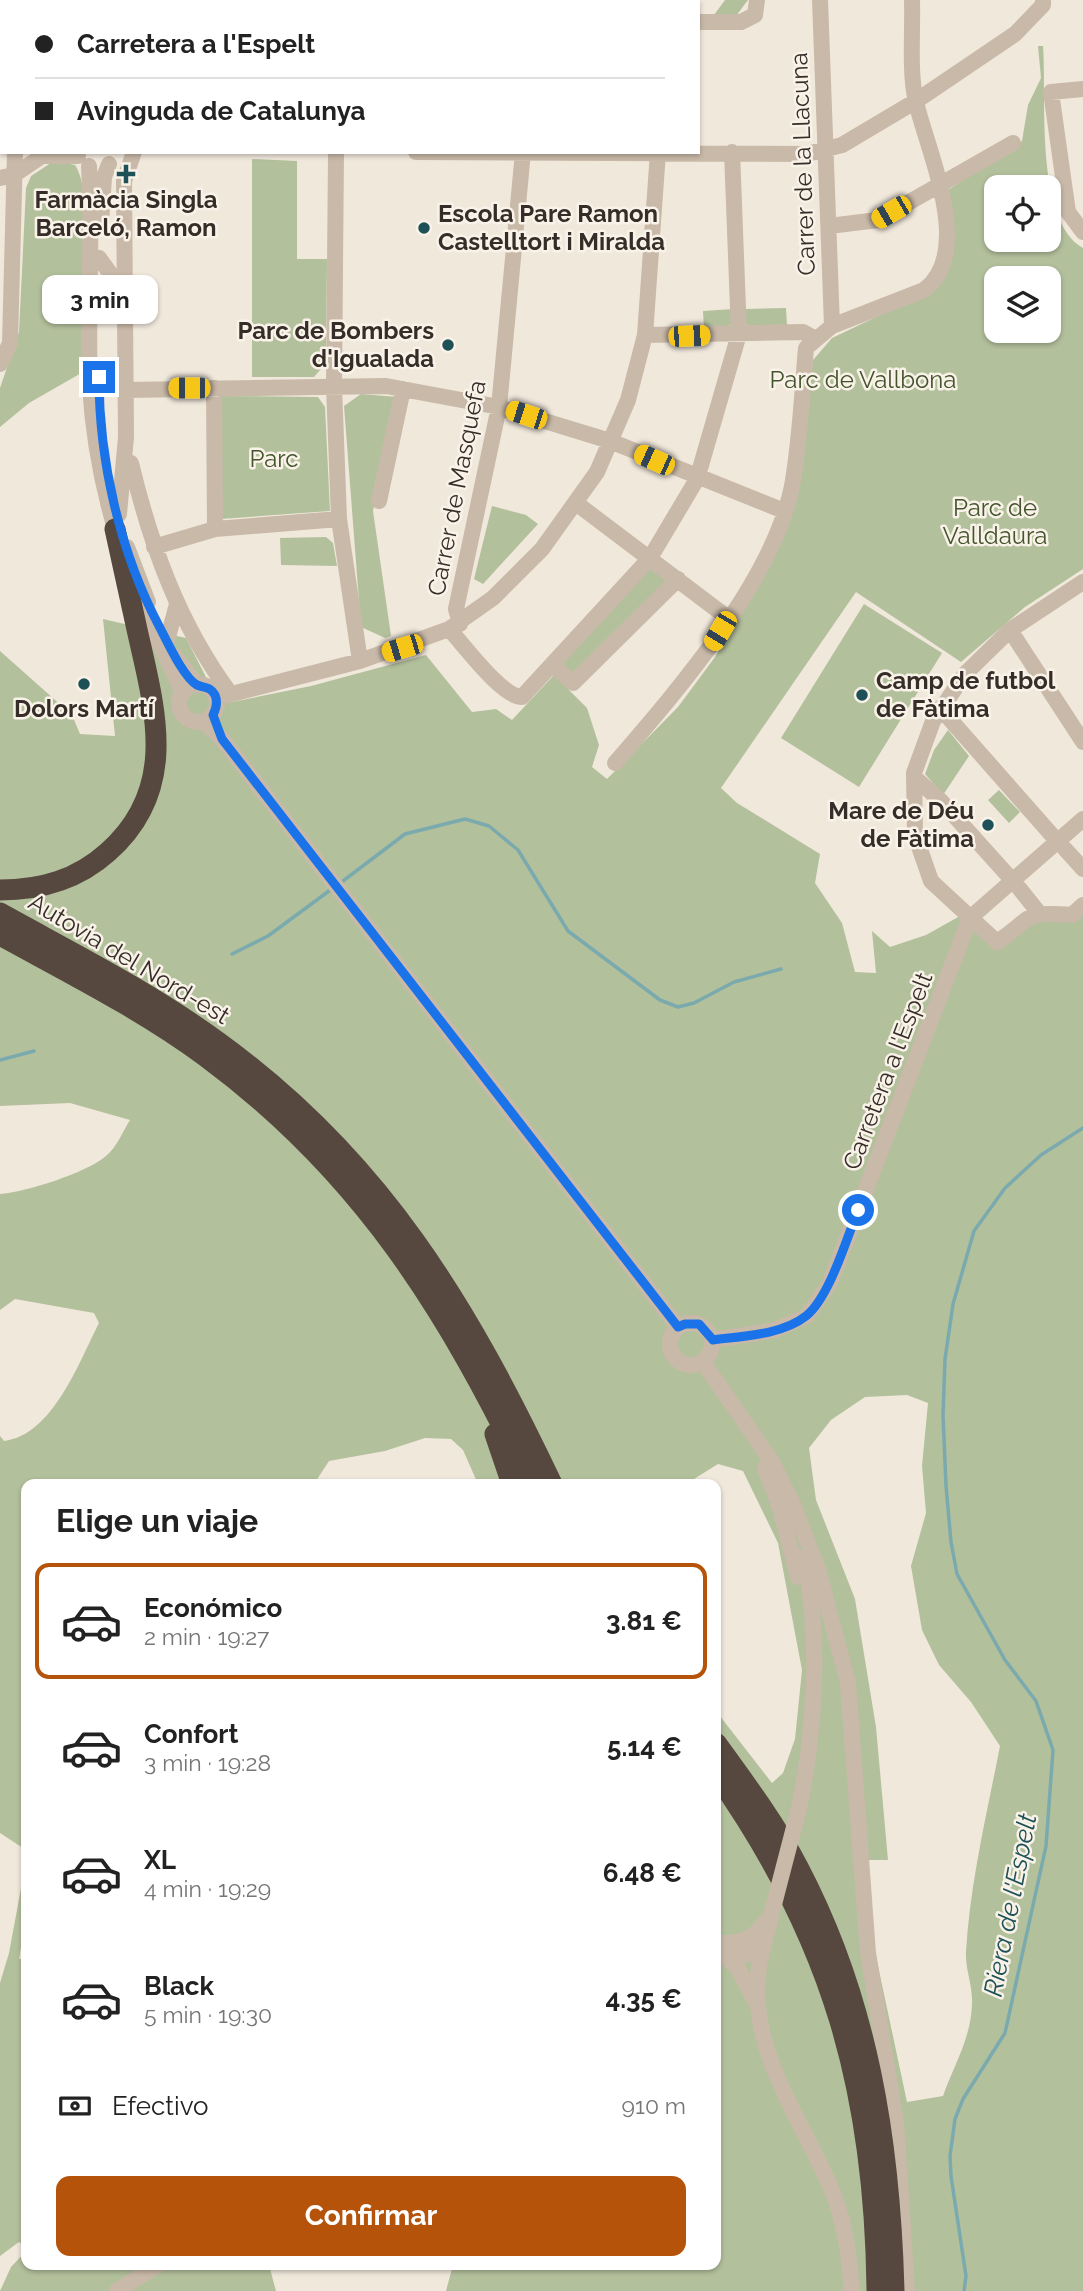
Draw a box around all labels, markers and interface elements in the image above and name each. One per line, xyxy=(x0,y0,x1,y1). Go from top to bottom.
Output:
text: Carretera a l'Espelt xyxy=(77,29,315,59)
street label: Carrer de la Llacuna xyxy=(784,52,821,276)
text: Avinguda de Catalunya xyxy=(77,96,366,126)
marker: Farmàcia Singla Barceló, Ramon xyxy=(118,166,134,182)
map controls xyxy=(984,175,1061,343)
button: locate xyxy=(984,175,1061,252)
place label: Farmàcia Singla Barceló, Ramon xyxy=(34,185,218,242)
car xyxy=(868,192,915,232)
place label: Escola Pare Ramon Castelltort i Miralda xyxy=(438,199,665,256)
marker: Escola Pare Ramon Castelltort i Miralda xyxy=(416,220,432,236)
button: layers xyxy=(984,266,1061,343)
callout: 3 min xyxy=(41,276,157,324)
text: 3 min xyxy=(70,286,130,313)
place label: Parc de Bombers d'Igualada xyxy=(237,316,434,373)
car xyxy=(668,325,711,347)
marker: Parc de Bombers d'Igualada xyxy=(440,337,456,353)
route end xyxy=(83,361,115,393)
park label: Parc de Vallbona xyxy=(770,365,956,394)
car xyxy=(169,378,211,399)
street label: Carrer de Masquefa xyxy=(421,378,492,598)
car xyxy=(503,399,550,431)
car xyxy=(631,442,678,478)
park label: Parc xyxy=(249,444,299,473)
park label: Parc de Valldaura xyxy=(943,493,1047,550)
car xyxy=(701,608,740,654)
car xyxy=(379,632,426,664)
place label: Camp de futbol de Fàtima xyxy=(876,666,1056,723)
marker: Dolors Martí xyxy=(76,676,92,692)
marker: Camp de futbol de Fàtima xyxy=(854,687,870,703)
place label: Dolors Martí xyxy=(14,694,155,723)
place label: Mare de Déu de Fàtima xyxy=(828,796,974,853)
marker: Mare de Déu de Fàtima xyxy=(980,817,996,833)
street label: Autovia del Nord-est xyxy=(23,887,235,1030)
street label: Carretera a l'Espelt xyxy=(837,968,939,1174)
route start xyxy=(842,1194,874,1226)
text: Elige un viaje xyxy=(56,1502,258,1539)
icon: car xyxy=(60,1590,123,1653)
text: Económico xyxy=(144,1593,282,1623)
text: 3.81 € xyxy=(606,1606,682,1636)
text: 2 min · 19:27 xyxy=(144,1623,269,1650)
icon: car xyxy=(60,1716,123,1779)
text: Confort xyxy=(144,1719,238,1749)
text: 5.14 € xyxy=(607,1732,682,1762)
text: 3 min · 19:28 xyxy=(144,1749,271,1776)
water label: Riera de l'Espelt xyxy=(978,1810,1043,1999)
icon: car xyxy=(60,1842,123,1905)
text: XL xyxy=(144,1845,176,1875)
text: 6.48 € xyxy=(603,1858,682,1888)
text: 4 min · 19:29 xyxy=(144,1875,271,1902)
icon: car xyxy=(60,1968,123,2031)
text: Black xyxy=(144,1971,214,2001)
text: 4.35 € xyxy=(605,1984,682,2014)
text: 5 min · 19:30 xyxy=(144,2001,272,2028)
icon: cash xyxy=(56,2087,94,2125)
text: Efectivo xyxy=(112,2091,209,2121)
text: 910 m xyxy=(622,2092,686,2119)
button: Confirmar xyxy=(56,2176,686,2256)

